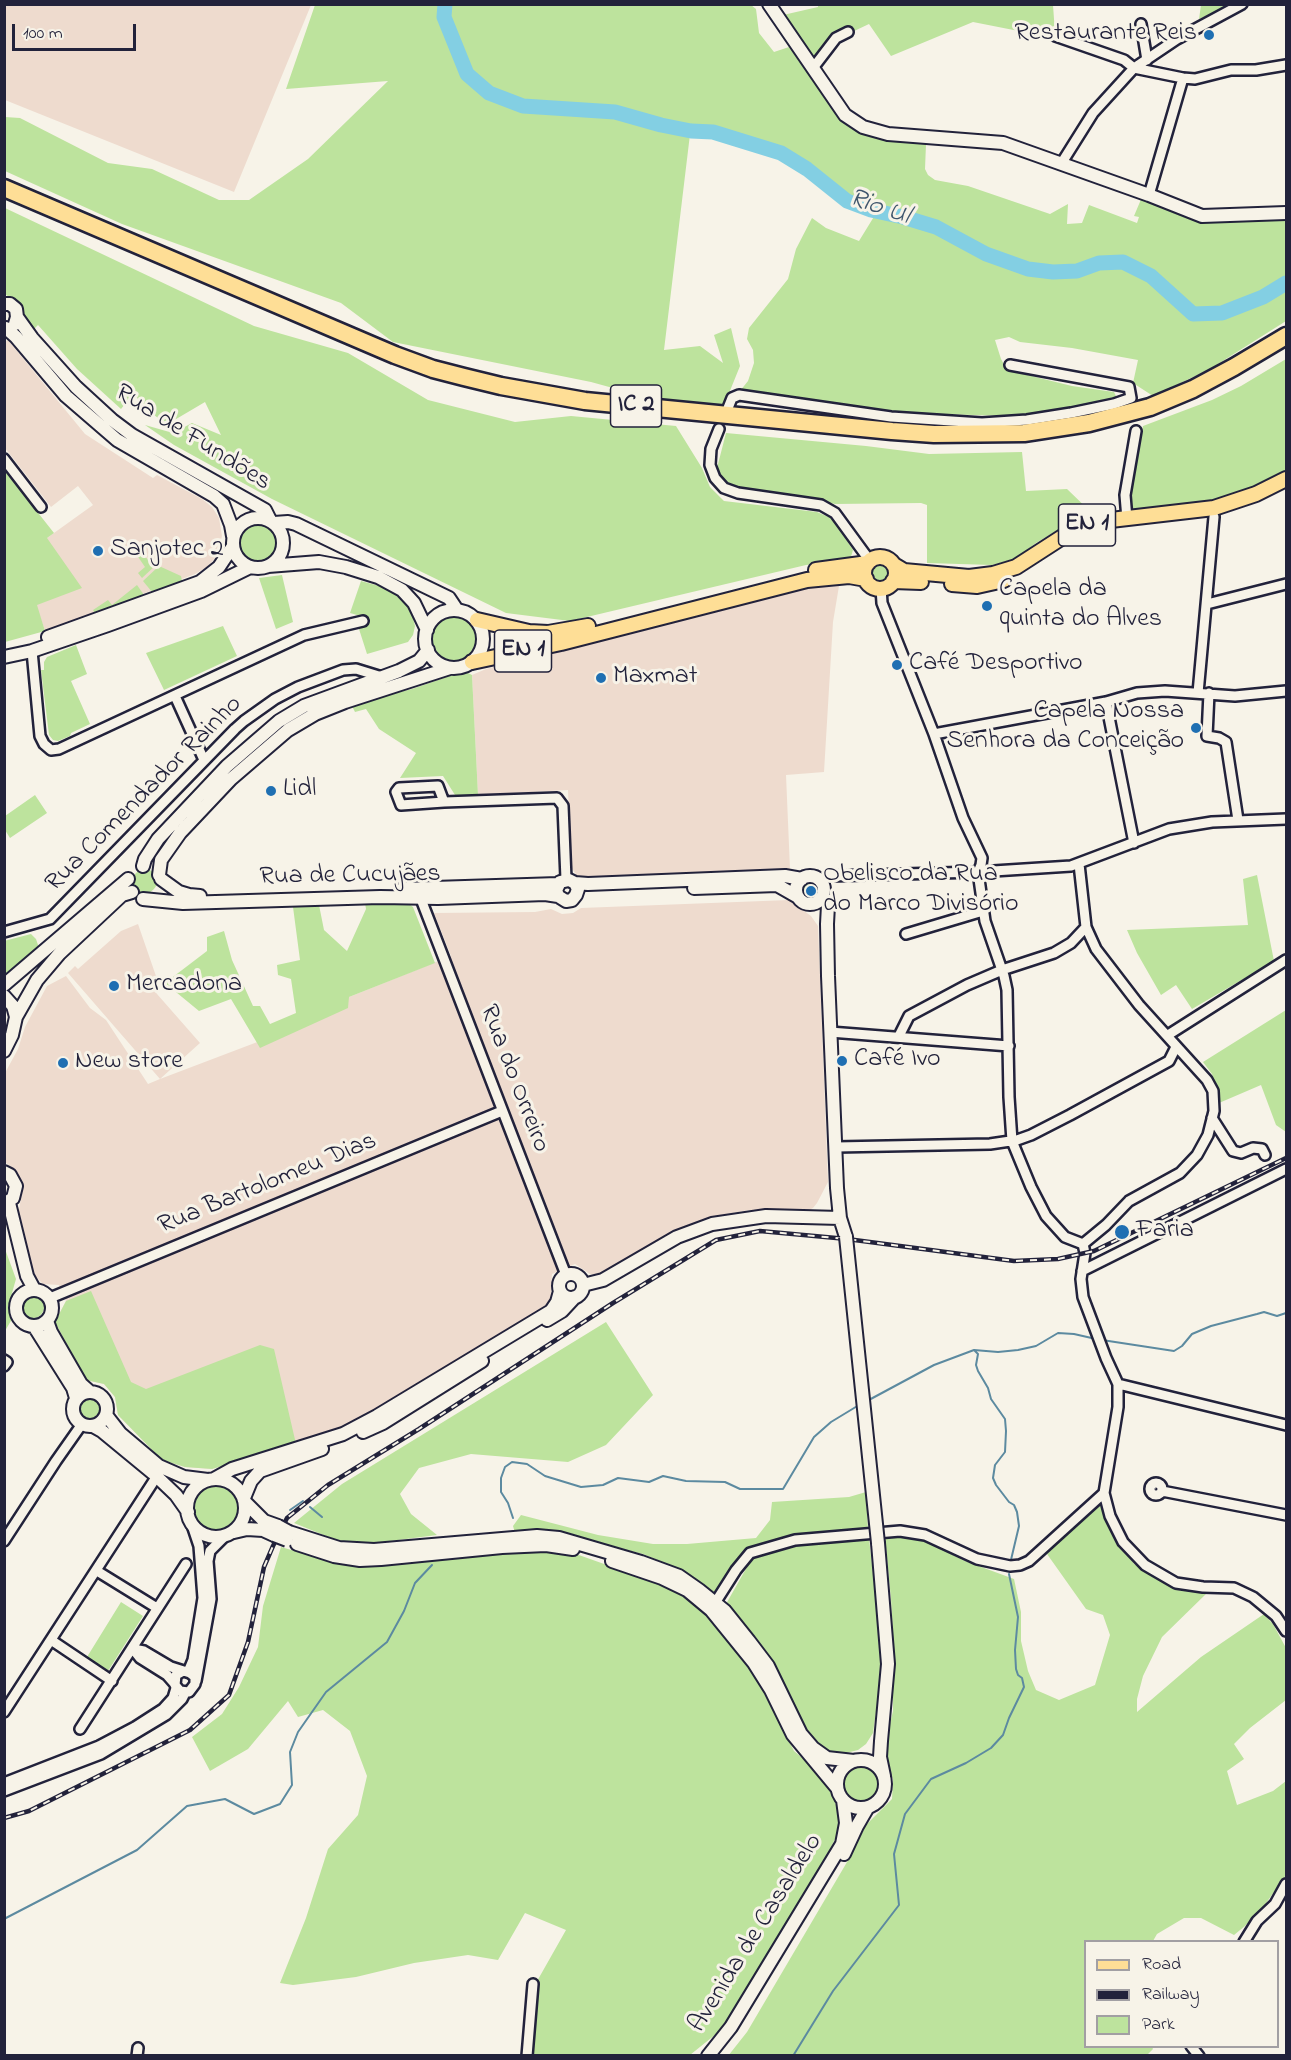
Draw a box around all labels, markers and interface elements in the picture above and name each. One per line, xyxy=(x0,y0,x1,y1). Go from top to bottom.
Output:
scale bar xyxy=(15,12,140,50)
place label: Restaurante Reis xyxy=(1014,19,1197,51)
text: 100 m xyxy=(23,21,63,47)
marker: Restaurante Reis xyxy=(1202,28,1216,42)
water label: Rio Ul xyxy=(844,184,914,234)
street label: Rua de Fundões xyxy=(108,379,276,499)
road number: IC 2 xyxy=(610,385,662,427)
road number: EN 1 xyxy=(1058,504,1116,546)
place label: Sanjotec 2 xyxy=(110,535,224,567)
marker: Sanjotec 2 xyxy=(91,544,105,558)
place label: Capela da quinta do Alves xyxy=(999,575,1162,636)
marker: Capela da quinta do Alves xyxy=(980,599,994,613)
road number: EN 1 xyxy=(494,630,552,672)
place label: Café Desportivo xyxy=(909,649,1083,681)
marker: Café Desportivo xyxy=(890,658,904,672)
place label: Maxmat xyxy=(613,662,697,694)
marker: Maxmat xyxy=(594,671,608,685)
street label: Rua Comendador Rainho xyxy=(40,690,250,900)
place label: Capela Nossa Senhora da Conceição xyxy=(947,697,1184,758)
marker: Capela Nossa Senhora da Conceição xyxy=(1189,721,1203,735)
place label: Lidl xyxy=(283,775,316,807)
marker: Lidl xyxy=(264,784,278,798)
street label: Rua de Cucujães xyxy=(259,860,441,894)
place label: Obelisco da Rua do Marco Divisório xyxy=(823,860,1019,922)
marker: Obelisco da Rua do Marco Divisório xyxy=(804,884,818,898)
place label: Mercadona xyxy=(126,970,242,1002)
marker: Mercadona xyxy=(107,979,121,993)
street label: Rua do Orreiro xyxy=(471,1001,555,1157)
place label: Café Ivo xyxy=(854,1045,941,1077)
place label: New store xyxy=(75,1047,183,1079)
marker: Café Ivo xyxy=(835,1054,849,1068)
marker: New store xyxy=(56,1056,70,1070)
street label: Rua Bartolomeu Dias xyxy=(154,1127,382,1243)
place label: Faria xyxy=(1136,1216,1194,1248)
marker: Faria xyxy=(1113,1223,1131,1241)
street label: Avenida de Casaldelo xyxy=(683,1829,831,2039)
legend xyxy=(1084,1940,1279,2048)
text: Road xyxy=(1142,1952,1181,1978)
text: Railway xyxy=(1142,1982,1199,2008)
text: Park xyxy=(1142,2012,1175,2038)

